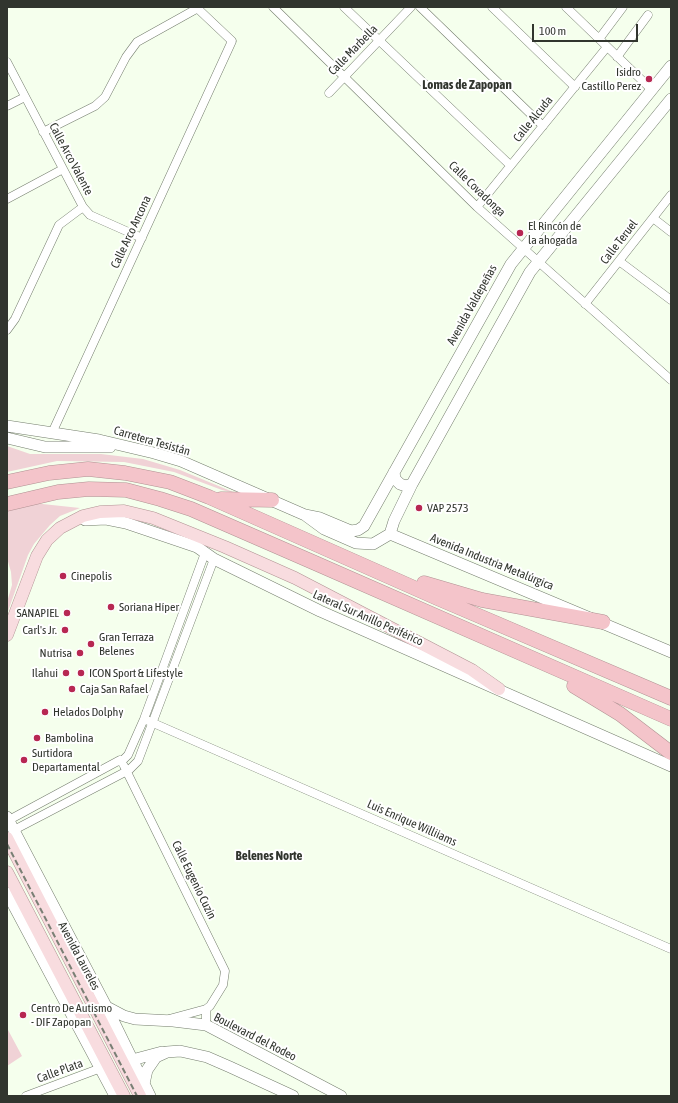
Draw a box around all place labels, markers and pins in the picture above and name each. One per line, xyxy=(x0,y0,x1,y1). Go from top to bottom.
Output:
place label: Isidro Castillo Perez xyxy=(582,65,641,93)
marker: Isidro Castillo Perez xyxy=(644,74,654,84)
place label: El Rincón de la ahogada xyxy=(528,219,581,247)
marker: El Rincón de la ahogada xyxy=(515,228,525,238)
place label: VAP 2573 xyxy=(427,501,469,515)
marker: VAP 2573 xyxy=(414,503,424,513)
place label: Cinepolis xyxy=(71,569,112,583)
marker: Cinepolis xyxy=(58,571,68,581)
place label: Soriana Híper xyxy=(119,600,179,614)
marker: Soriana Híper xyxy=(106,602,116,612)
place label: SANAPIEL xyxy=(16,606,59,620)
marker: SANAPIEL xyxy=(62,608,72,618)
place label: Carl's Jr. xyxy=(22,623,57,637)
marker: Carl's Jr. xyxy=(60,625,70,635)
place label: Gran Terraza Belenes xyxy=(99,630,154,658)
marker: Gran Terraza Belenes xyxy=(86,639,96,649)
place label: Nutrisa xyxy=(40,646,72,660)
marker: Nutrisa xyxy=(75,648,85,658)
place label: Ilahui xyxy=(32,666,58,680)
place label: ICON Sport & Lifestyle xyxy=(89,666,183,680)
marker: Ilahui xyxy=(61,668,71,678)
marker: ICON Sport & Lifestyle xyxy=(76,668,86,678)
place label: Caja San Rafael xyxy=(80,682,148,696)
marker: Caja San Rafael xyxy=(67,684,77,694)
place label: Helados Dolphy xyxy=(53,705,123,719)
marker: Helados Dolphy xyxy=(40,707,50,717)
place label: Bambolina xyxy=(45,731,94,745)
marker: Bambolina xyxy=(32,733,42,743)
place label: Surtidora Departamental xyxy=(32,746,100,774)
marker: Surtidora Departamental xyxy=(19,755,29,765)
place label: Centro De Autismo - DIF Zapopan xyxy=(31,1001,112,1029)
marker: Centro De Autismo - DIF Zapopan xyxy=(18,1010,28,1020)

